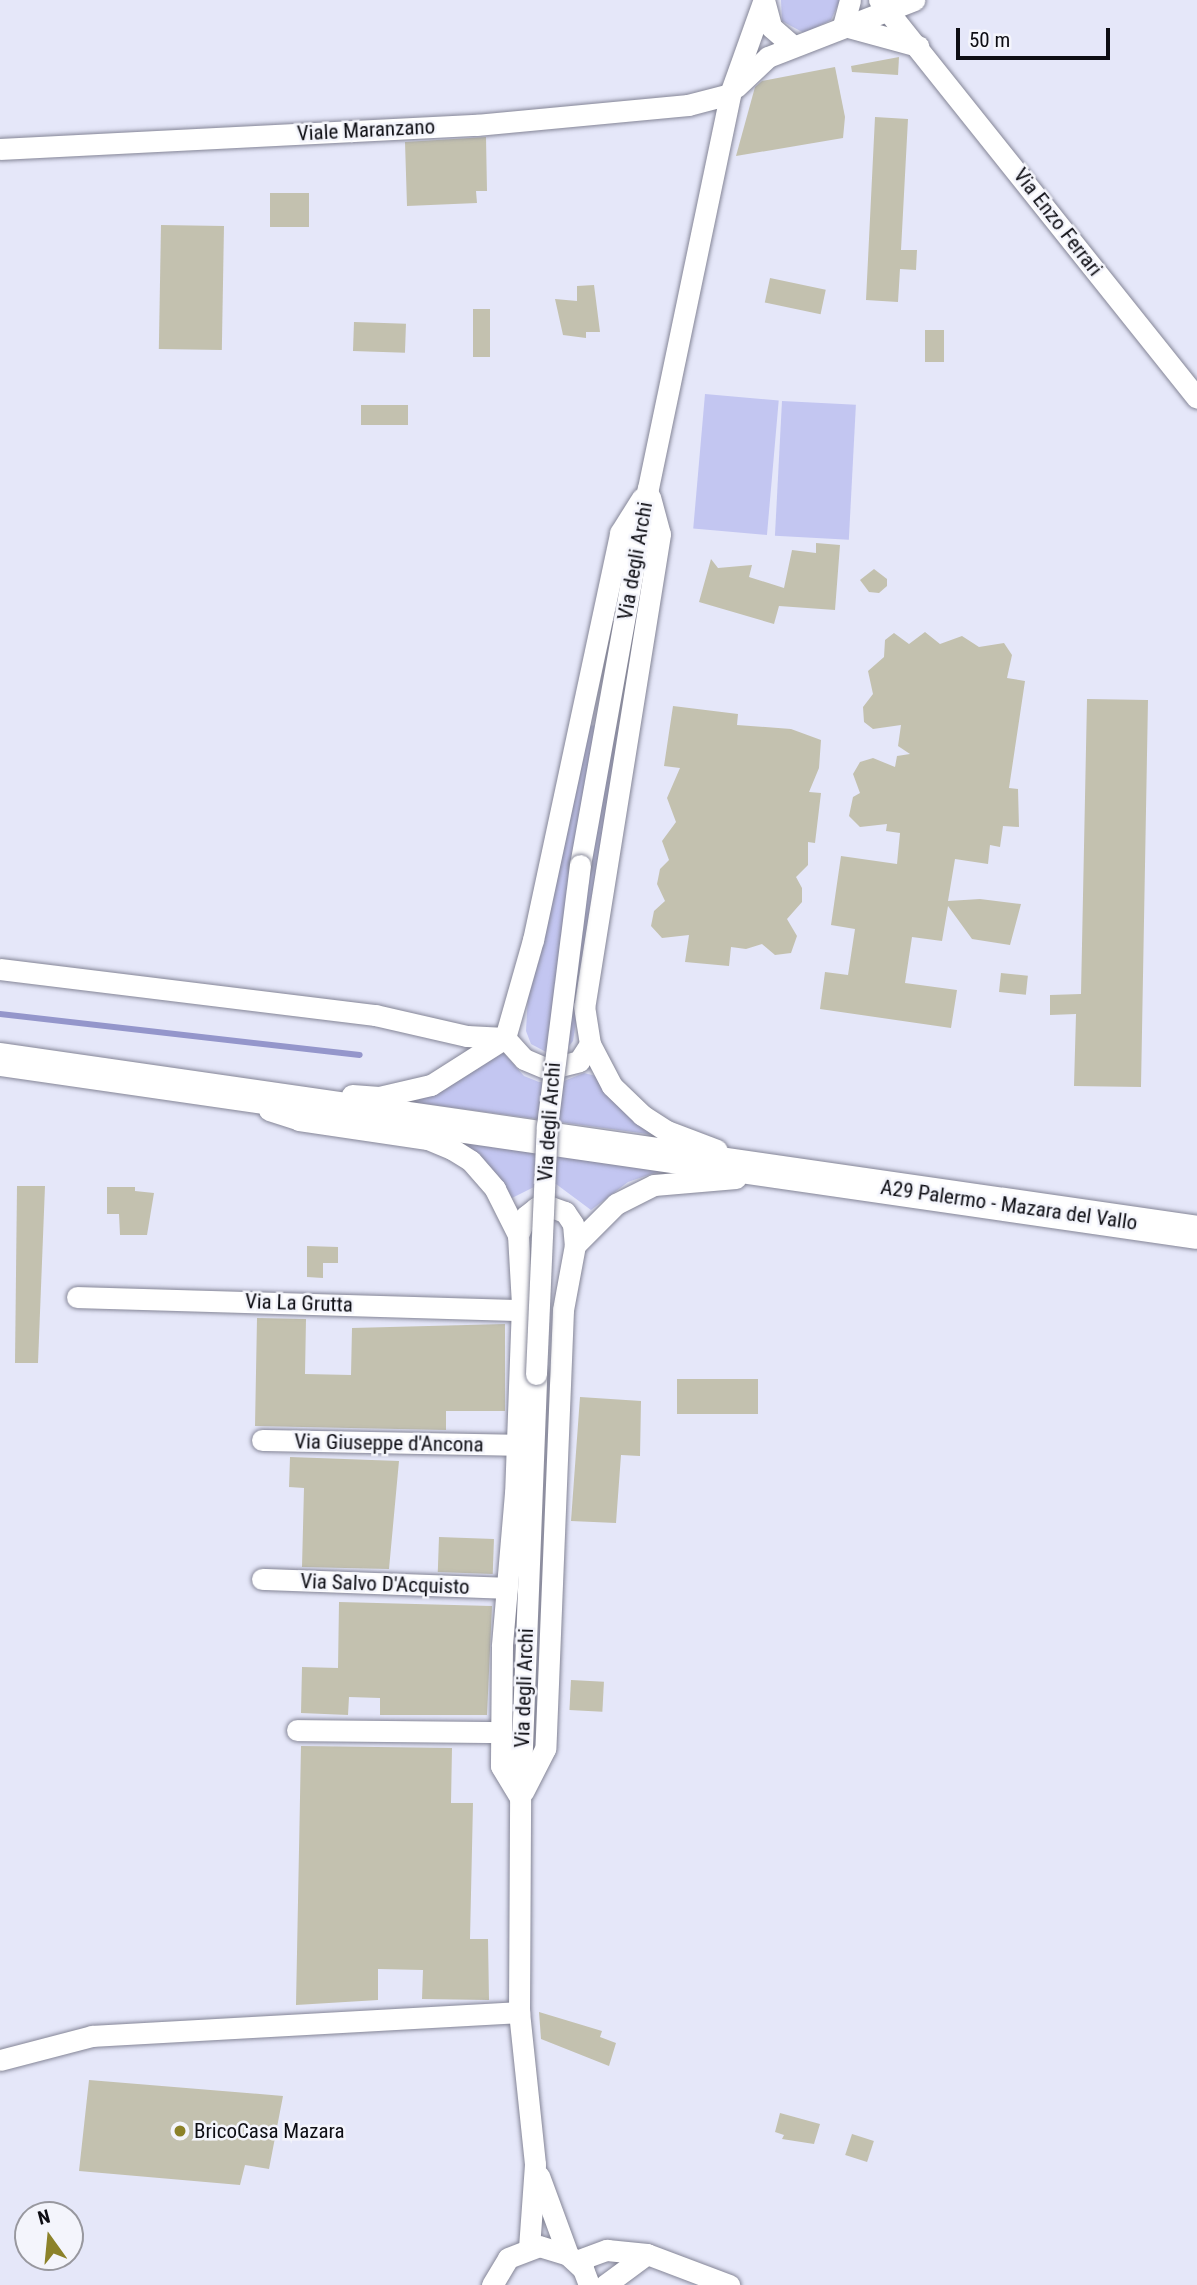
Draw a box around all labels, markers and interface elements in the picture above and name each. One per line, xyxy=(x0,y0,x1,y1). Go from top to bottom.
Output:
scale bar xyxy=(959,14,1113,58)
text: 50 m xyxy=(969,28,1010,52)
street label: Viale Maranzano xyxy=(296,114,436,146)
street label: Via Enzo Ferrari xyxy=(1008,163,1108,281)
street label: Via degli Archi xyxy=(612,500,658,622)
street label: Via degli Archi xyxy=(532,1062,566,1182)
street label: A29 Palermo - Mazara del Vallo xyxy=(879,1174,1139,1236)
street label: Via La Grutta xyxy=(245,1289,353,1317)
street label: Via Giuseppe d'Ancona xyxy=(294,1429,484,1457)
street label: Via Salvo D'Acquisto xyxy=(300,1568,470,1600)
street label: Via degli Archi xyxy=(509,1628,539,1748)
place label: BricoCasa Mazara xyxy=(194,2118,345,2144)
marker: BricoCasa Mazara xyxy=(172,2123,188,2139)
north arrow xyxy=(14,2201,84,2271)
text: N xyxy=(35,2205,53,2230)

